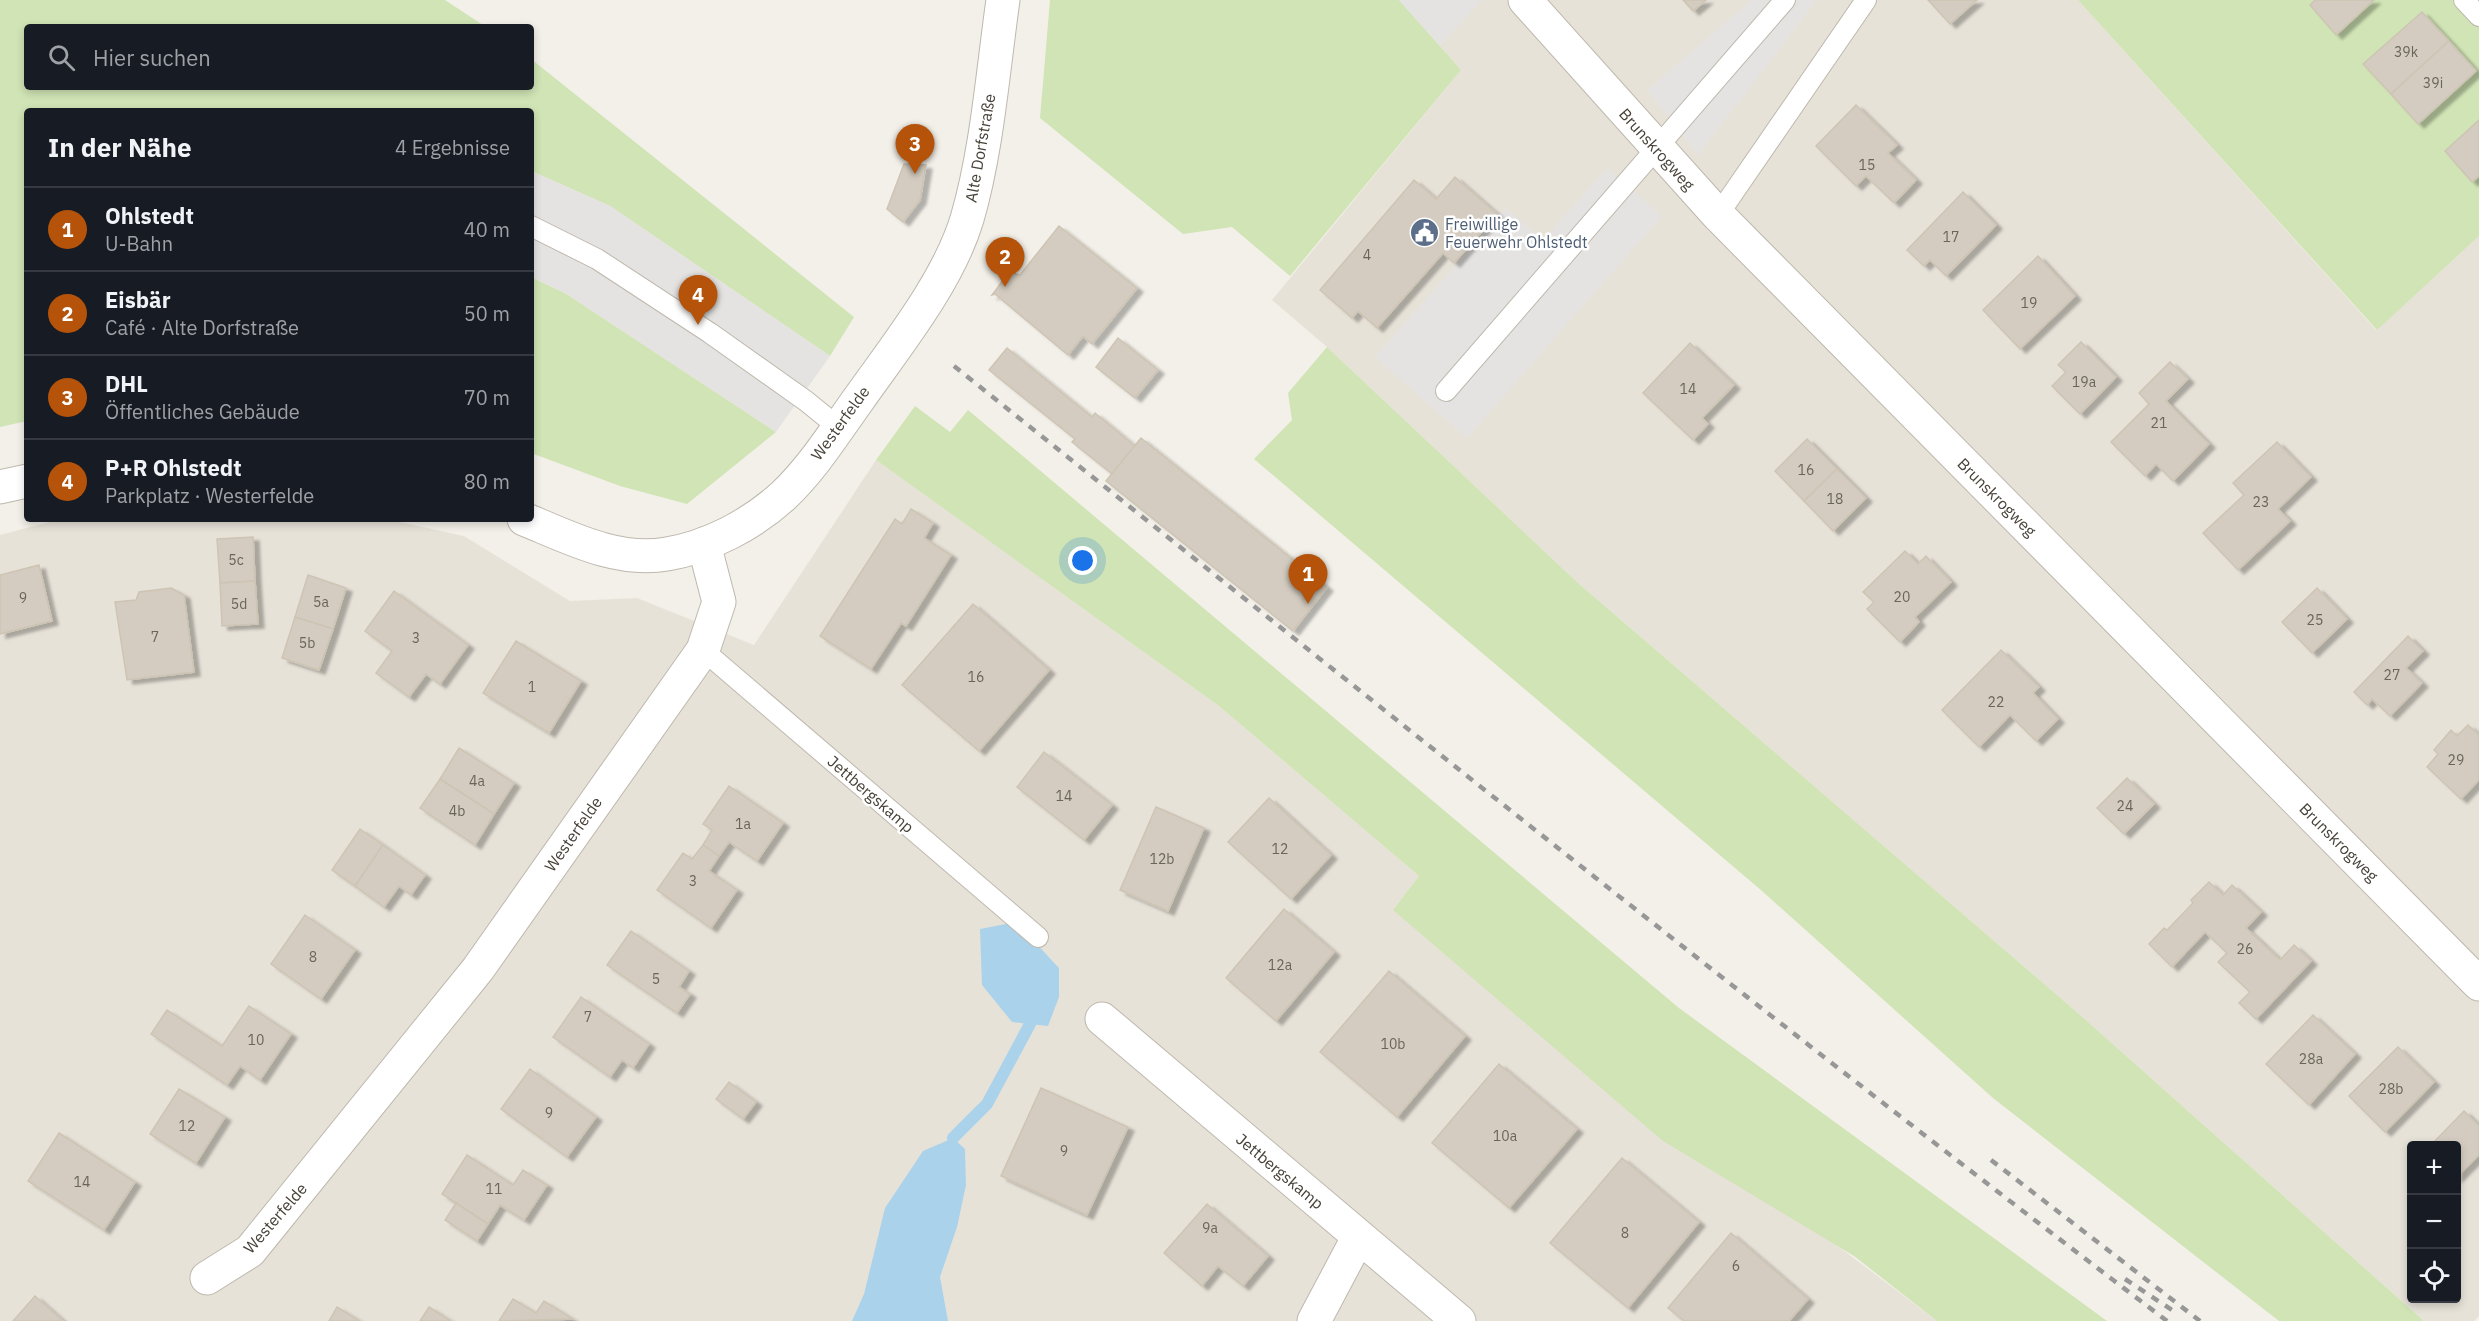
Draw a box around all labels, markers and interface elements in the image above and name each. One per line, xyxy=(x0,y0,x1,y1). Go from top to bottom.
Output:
search box xyxy=(24,24,534,90)
icon: search xyxy=(45,41,78,74)
text: Hier suchen xyxy=(93,43,211,72)
house number: 39k xyxy=(2394,43,2419,61)
house number: 39i xyxy=(2423,74,2443,92)
street label: Alte Dorfstraße xyxy=(961,92,999,204)
street label: Brunskrogweg xyxy=(1615,104,1699,195)
pin: 3 xyxy=(896,124,934,174)
text: In der Nähe xyxy=(48,130,192,164)
text: 4 Ergebnisse xyxy=(395,134,510,161)
house number: 15 xyxy=(1859,156,1875,174)
text: Ohlstedt xyxy=(105,201,194,230)
place label: Freiwillige Feuerwehr Ohlstedt xyxy=(1445,214,1588,252)
text: 1 xyxy=(62,216,74,243)
text: 40 m xyxy=(464,216,510,243)
public building icon: Freiwillige Feuerwehr Ohlstedt xyxy=(1408,217,1440,249)
house number: 17 xyxy=(1943,228,1959,246)
text: U-Bahn xyxy=(105,230,173,257)
pin: 2 xyxy=(986,238,1024,287)
house number: 4 xyxy=(1363,246,1371,264)
pin: 4 xyxy=(678,276,718,325)
text: Eisbär xyxy=(105,285,171,314)
house number: 19 xyxy=(2021,294,2037,312)
text: 2 xyxy=(62,300,74,327)
text: 50 m xyxy=(464,300,510,327)
text: Café · Alte Dorfstraße xyxy=(105,314,299,341)
text: DHL xyxy=(105,369,148,398)
house number: 19a xyxy=(2072,373,2097,391)
house number: 14 xyxy=(1680,380,1696,398)
street label: Westerfelde xyxy=(806,382,874,464)
text: 3 xyxy=(62,384,74,411)
text: 70 m xyxy=(464,384,510,411)
text: Öffentliches Gebäude xyxy=(105,398,300,425)
house number: 21 xyxy=(2151,414,2167,432)
text: P+R Ohlstedt xyxy=(105,453,242,482)
street label: Brunskrogweg xyxy=(1953,453,2041,541)
house number: 16 xyxy=(1798,461,1814,479)
text: 4 xyxy=(62,468,74,495)
text: 80 m xyxy=(464,468,510,495)
text: Parkplatz · Westerfelde xyxy=(105,482,314,509)
house number: 18 xyxy=(1827,490,1843,508)
house number: 23 xyxy=(2253,493,2269,511)
your location xyxy=(1068,546,1097,575)
house number: 5c xyxy=(228,551,244,569)
pin: 1 xyxy=(1288,554,1328,604)
house number: 20 xyxy=(1894,588,1910,606)
house number: 9 xyxy=(19,589,27,607)
house number: 5a xyxy=(313,593,329,611)
house number: 5d xyxy=(231,595,247,613)
house number: 25 xyxy=(2307,611,2323,629)
house number: 7 xyxy=(151,628,159,646)
house number: 3 xyxy=(412,629,420,647)
house number: 5b xyxy=(299,634,315,652)
house number: 27 xyxy=(2384,666,2400,684)
house number: 16 xyxy=(968,668,984,686)
house number: 1 xyxy=(528,678,536,696)
house number: 22 xyxy=(1988,693,2004,711)
street label: Jettbergskamp xyxy=(824,751,918,837)
house number: 29 xyxy=(2448,751,2464,769)
house number: 4a xyxy=(469,772,485,790)
house number: 14 xyxy=(1056,787,1072,805)
street label: Westerfelde xyxy=(540,792,606,875)
house number: 24 xyxy=(2117,797,2133,815)
street label: Brunskrogweg xyxy=(2295,798,2383,886)
house number: 4b xyxy=(449,802,465,820)
house number: 1a xyxy=(735,815,751,833)
house number: 12 xyxy=(1272,840,1288,858)
house number: 12b xyxy=(1150,850,1174,868)
house number: 3 xyxy=(689,872,697,890)
house number: 26 xyxy=(2237,940,2253,958)
house number: 8 xyxy=(309,948,317,966)
house number: 12a xyxy=(1268,956,1293,974)
house number: 5 xyxy=(652,970,660,988)
house number: 7 xyxy=(584,1008,592,1026)
house number: 10 xyxy=(248,1031,264,1049)
house number: 10b xyxy=(1381,1035,1405,1053)
house number: 28a xyxy=(2299,1050,2324,1068)
house number: 28b xyxy=(2379,1080,2403,1098)
house number: 9 xyxy=(545,1104,553,1122)
house number: 12 xyxy=(179,1117,195,1135)
house number: 10a xyxy=(1493,1127,1518,1145)
street label: Jettbergskamp xyxy=(1232,1129,1328,1213)
map controls xyxy=(2407,1141,2461,1303)
button: + xyxy=(2407,1141,2461,1195)
house number: 9 xyxy=(1060,1142,1068,1160)
house number: 14 xyxy=(74,1173,90,1191)
street label: Westerfelde xyxy=(239,1178,311,1257)
house number: 11 xyxy=(486,1180,502,1198)
button: − xyxy=(2407,1195,2461,1249)
house number: 9a xyxy=(1202,1219,1218,1237)
house number: 8 xyxy=(1621,1224,1629,1242)
button: locate xyxy=(2407,1249,2461,1303)
house number: 6 xyxy=(1732,1257,1740,1275)

